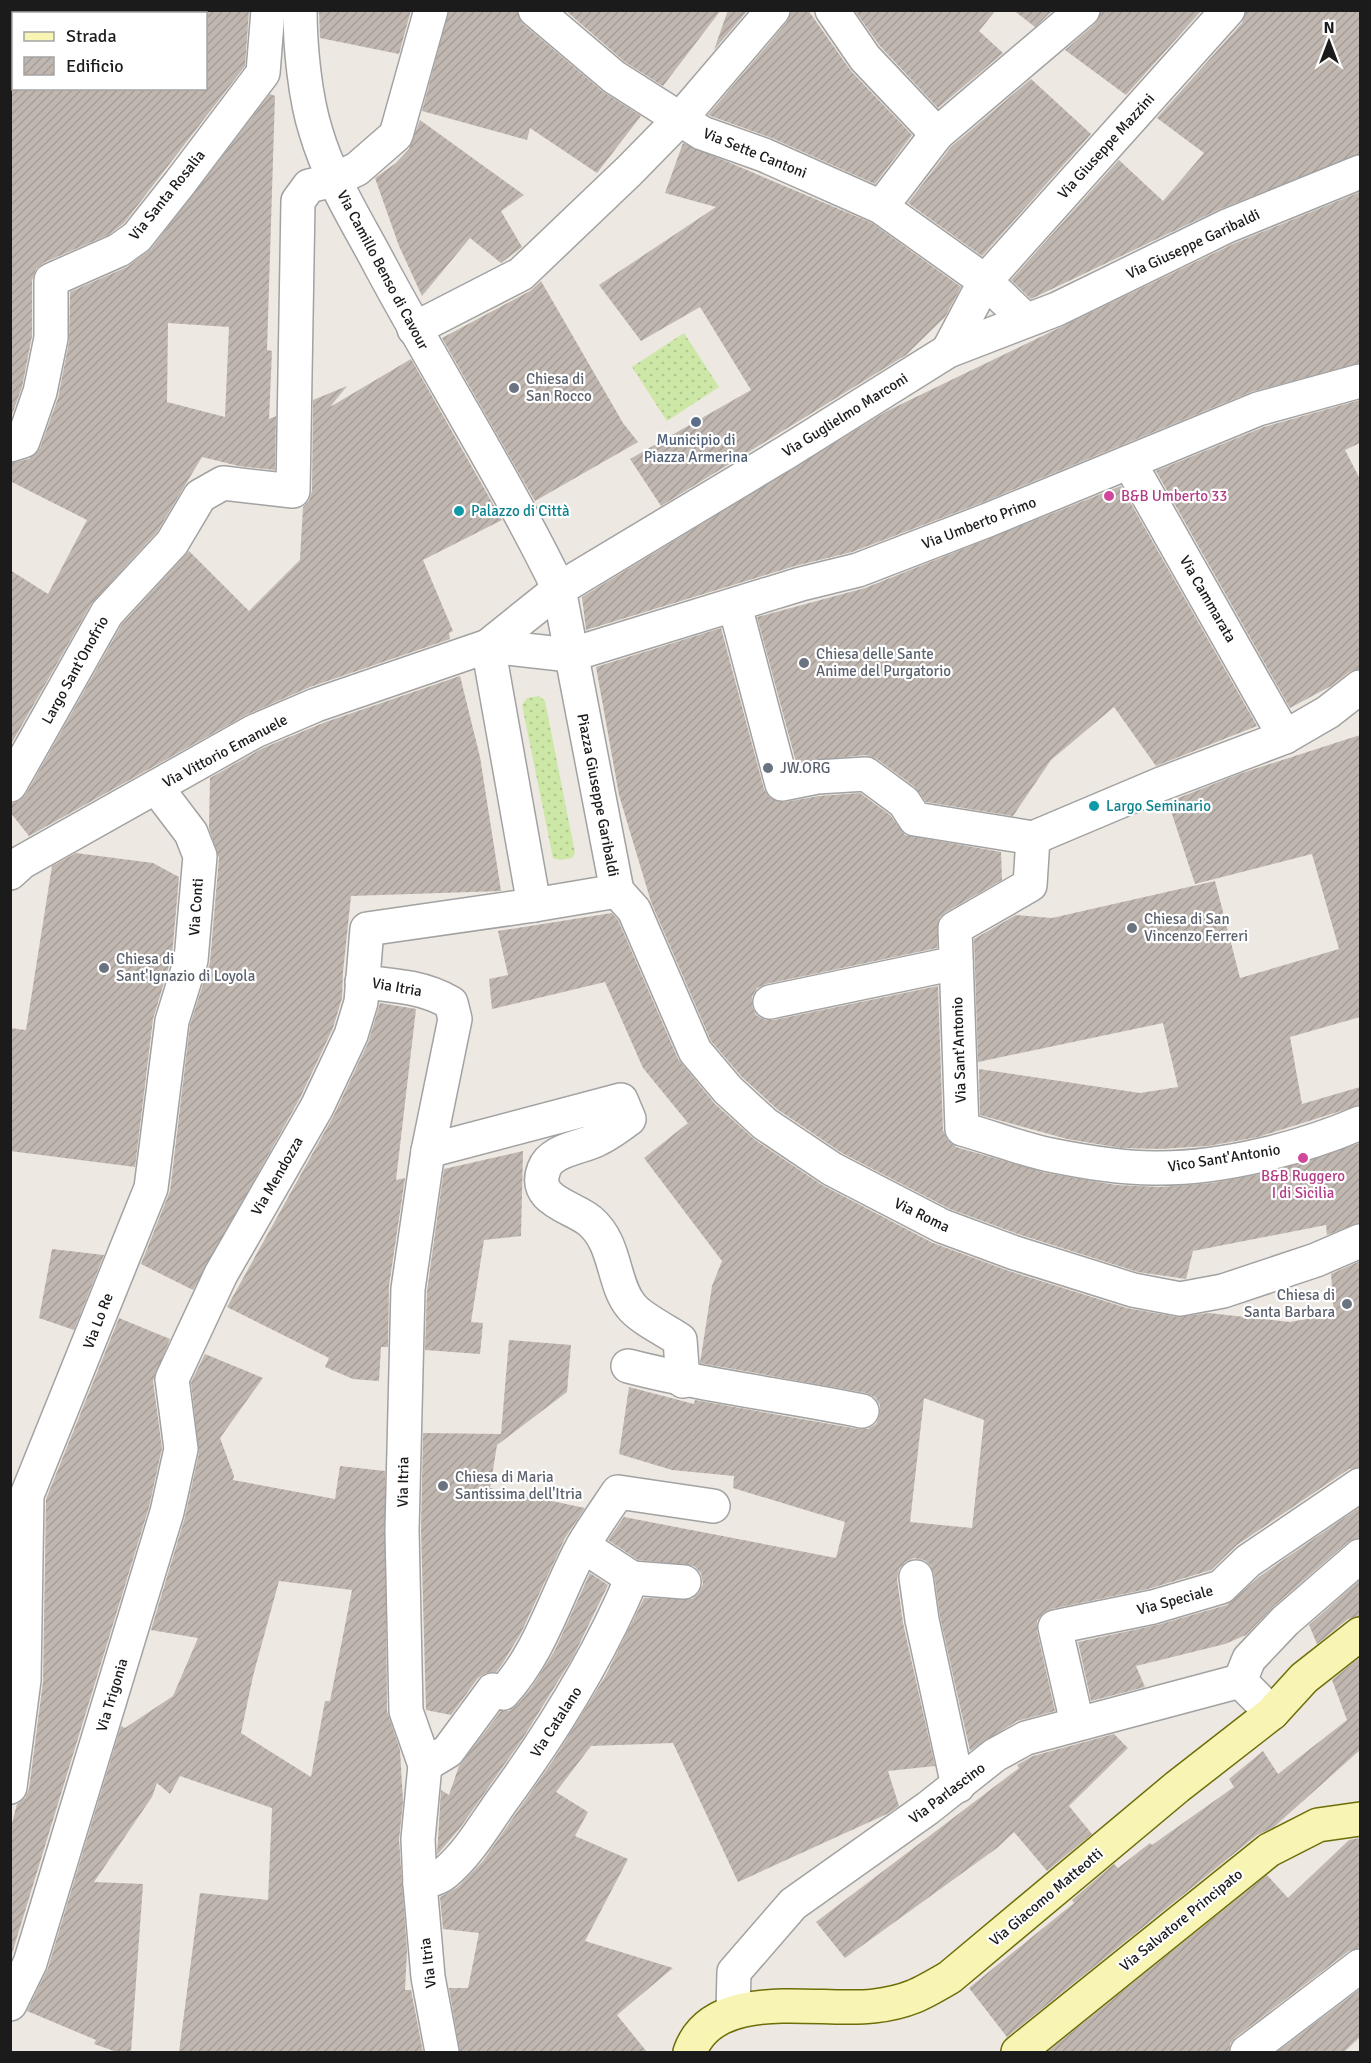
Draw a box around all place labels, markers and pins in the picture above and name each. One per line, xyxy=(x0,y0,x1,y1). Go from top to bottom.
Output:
place label: Chiesa di San Rocco xyxy=(526,370,592,405)
marker: Chiesa di San Rocco xyxy=(507,381,521,395)
marker: Municipio di Piazza Armerina xyxy=(689,415,703,429)
place label: Municipio di Piazza Armerina xyxy=(644,431,748,466)
place label: B&B Umberto 33 xyxy=(1121,487,1227,505)
marker: B&B Umberto 33 xyxy=(1102,489,1116,503)
place label: Palazzo di Città xyxy=(471,502,570,520)
marker: Palazzo di Città xyxy=(452,504,466,518)
place label: Chiesa delle Sante Anime del Purgatorio xyxy=(816,645,951,680)
marker: Chiesa delle Sante Anime del Purgatorio xyxy=(797,656,811,670)
place label: JW.ORG xyxy=(780,759,830,777)
marker: JW.ORG xyxy=(761,761,775,775)
place label: Largo Seminario xyxy=(1106,797,1211,815)
marker: Largo Seminario xyxy=(1087,799,1101,813)
place label: Chiesa di San Vincenzo Ferreri xyxy=(1144,910,1248,945)
marker: Chiesa di San Vincenzo Ferreri xyxy=(1125,921,1139,935)
place label: Chiesa di Sant'Ignazio di Loyola xyxy=(116,950,255,985)
marker: Chiesa di Sant'Ignazio di Loyola xyxy=(97,961,111,975)
marker: B&B Ruggero I di Sicilia xyxy=(1296,1151,1310,1165)
place label: B&B Ruggero I di Sicilia xyxy=(1261,1167,1345,1202)
place label: Chiesa di Santa Barbara xyxy=(1244,1286,1335,1321)
marker: Chiesa di Santa Barbara xyxy=(1340,1297,1354,1311)
place label: Chiesa di Maria Santissima dell'Itria xyxy=(455,1468,582,1503)
marker: Chiesa di Maria Santissima dell'Itria xyxy=(436,1479,450,1493)

